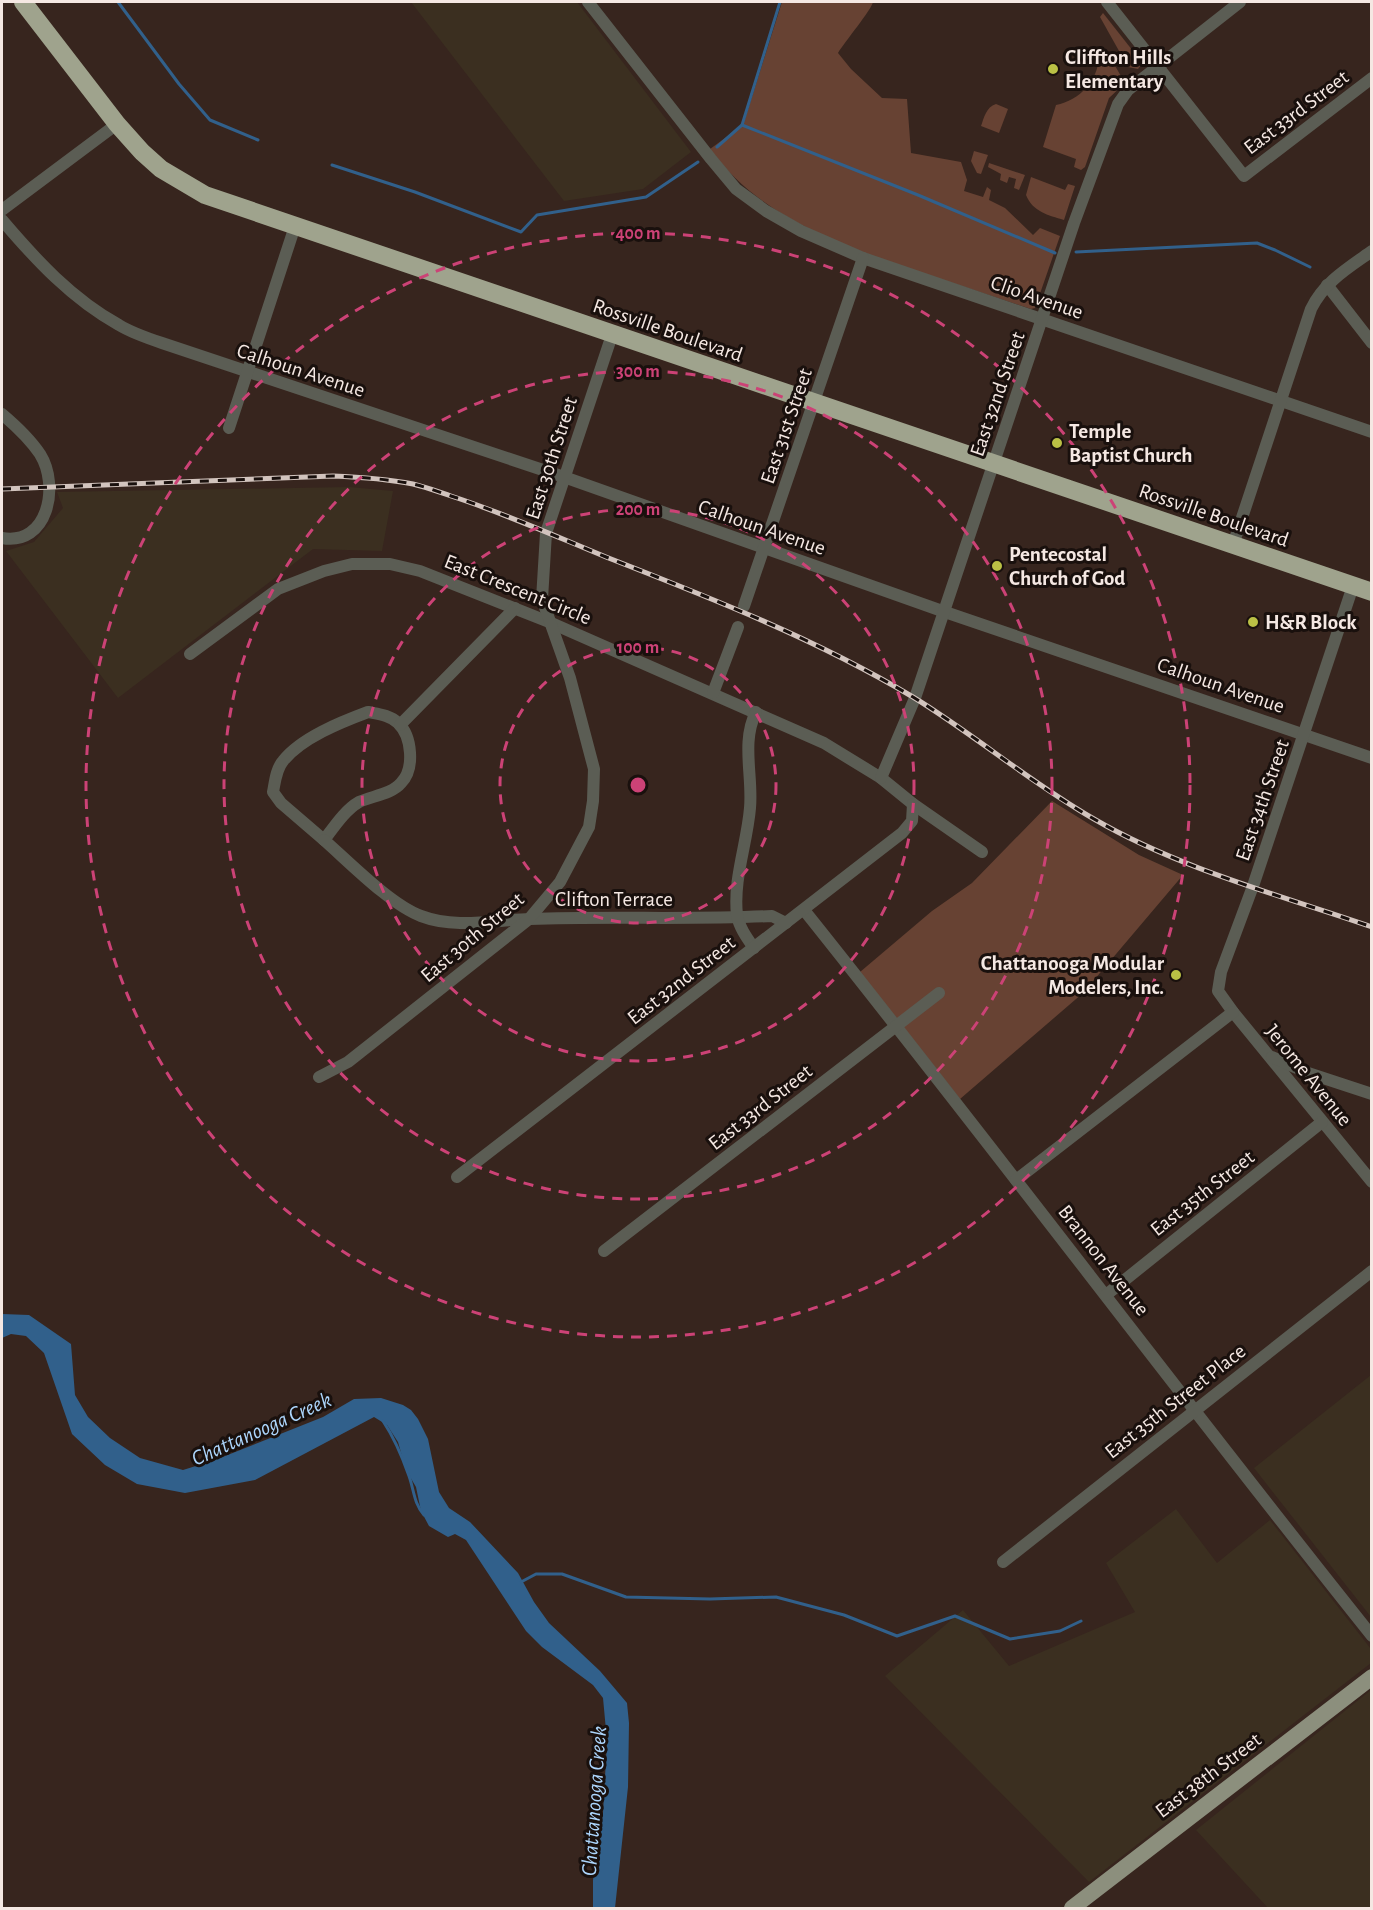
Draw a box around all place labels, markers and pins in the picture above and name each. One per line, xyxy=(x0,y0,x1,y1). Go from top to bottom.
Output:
place label: Cliffton Hills Elementary xyxy=(1065,47,1171,92)
marker: Cliffton Hills Elementary xyxy=(1046,62,1060,76)
place label: Temple Baptist Church xyxy=(1069,421,1193,466)
marker: Temple Baptist Church xyxy=(1050,436,1064,450)
place label: Pentecostal Church of God xyxy=(1009,544,1125,589)
marker: Pentecostal Church of God xyxy=(990,559,1004,573)
place label: H&R Block xyxy=(1265,612,1357,633)
marker: H&R Block xyxy=(1246,615,1260,629)
centre of rings xyxy=(628,775,648,795)
place label: Chattanooga Modular Modelers, Inc. xyxy=(981,953,1165,998)
marker: Chattanooga Modular Modelers, Inc. xyxy=(1169,968,1183,982)

